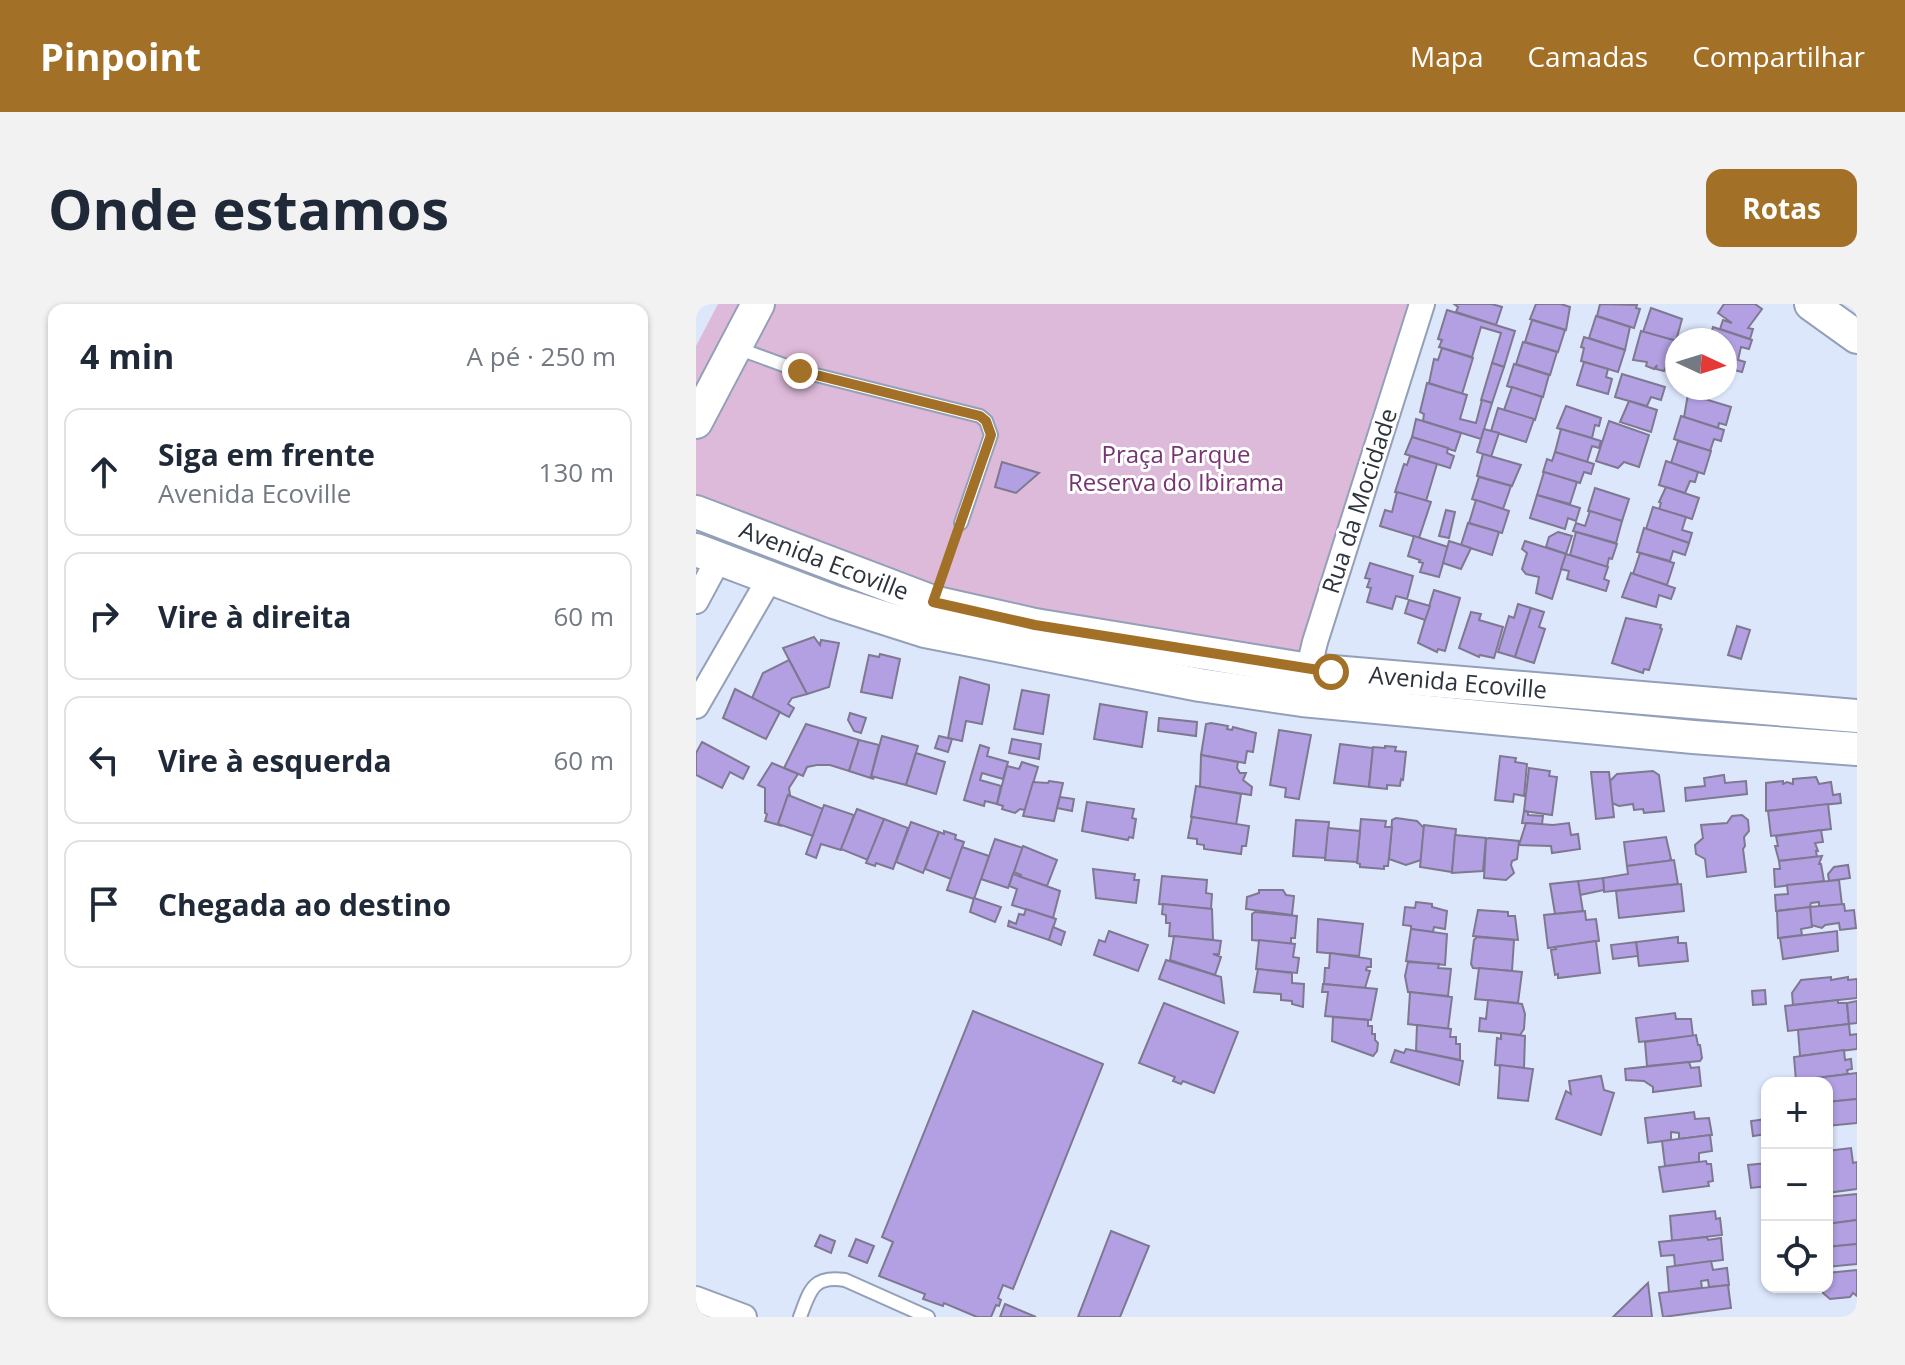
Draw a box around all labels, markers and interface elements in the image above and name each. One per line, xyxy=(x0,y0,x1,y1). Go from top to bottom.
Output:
text: Pinpoint xyxy=(40,30,201,82)
text: Mapa xyxy=(1410,37,1483,75)
text: Camadas xyxy=(1527,37,1648,75)
text: Compartilhar xyxy=(1692,37,1865,75)
button: Rotas xyxy=(1706,169,1857,247)
text: Onde estamos xyxy=(48,170,449,246)
north arrow xyxy=(1665,328,1737,400)
text: 4 min xyxy=(80,333,174,379)
text: A pé · 250 m xyxy=(467,338,616,374)
route end xyxy=(782,353,818,389)
street label: Rua da Mocidade xyxy=(1313,404,1404,597)
text: Siga em frente xyxy=(158,434,375,475)
park label: Praça Parque Reserva do Ibirama xyxy=(1068,437,1284,498)
icon: ahead xyxy=(82,450,126,494)
text: 130 m xyxy=(539,454,614,490)
text: Avenida Ecoville xyxy=(158,475,351,511)
street label: Avenida Ecoville xyxy=(735,512,914,607)
icon: right xyxy=(82,594,126,638)
text: Vire à direita xyxy=(158,596,352,637)
text: 60 m xyxy=(553,598,614,634)
route start xyxy=(1313,654,1349,690)
street label: Avenida Ecoville xyxy=(1368,657,1549,706)
icon: left xyxy=(82,738,126,782)
text: Vire à esquerda xyxy=(158,740,392,781)
text: 60 m xyxy=(553,742,614,778)
icon: arrive xyxy=(82,882,126,926)
text: Chegada ao destino xyxy=(158,884,451,925)
map controls xyxy=(1761,1077,1833,1293)
button: + xyxy=(1761,1077,1833,1149)
button: − xyxy=(1761,1149,1833,1221)
button: locate xyxy=(1761,1221,1833,1293)

